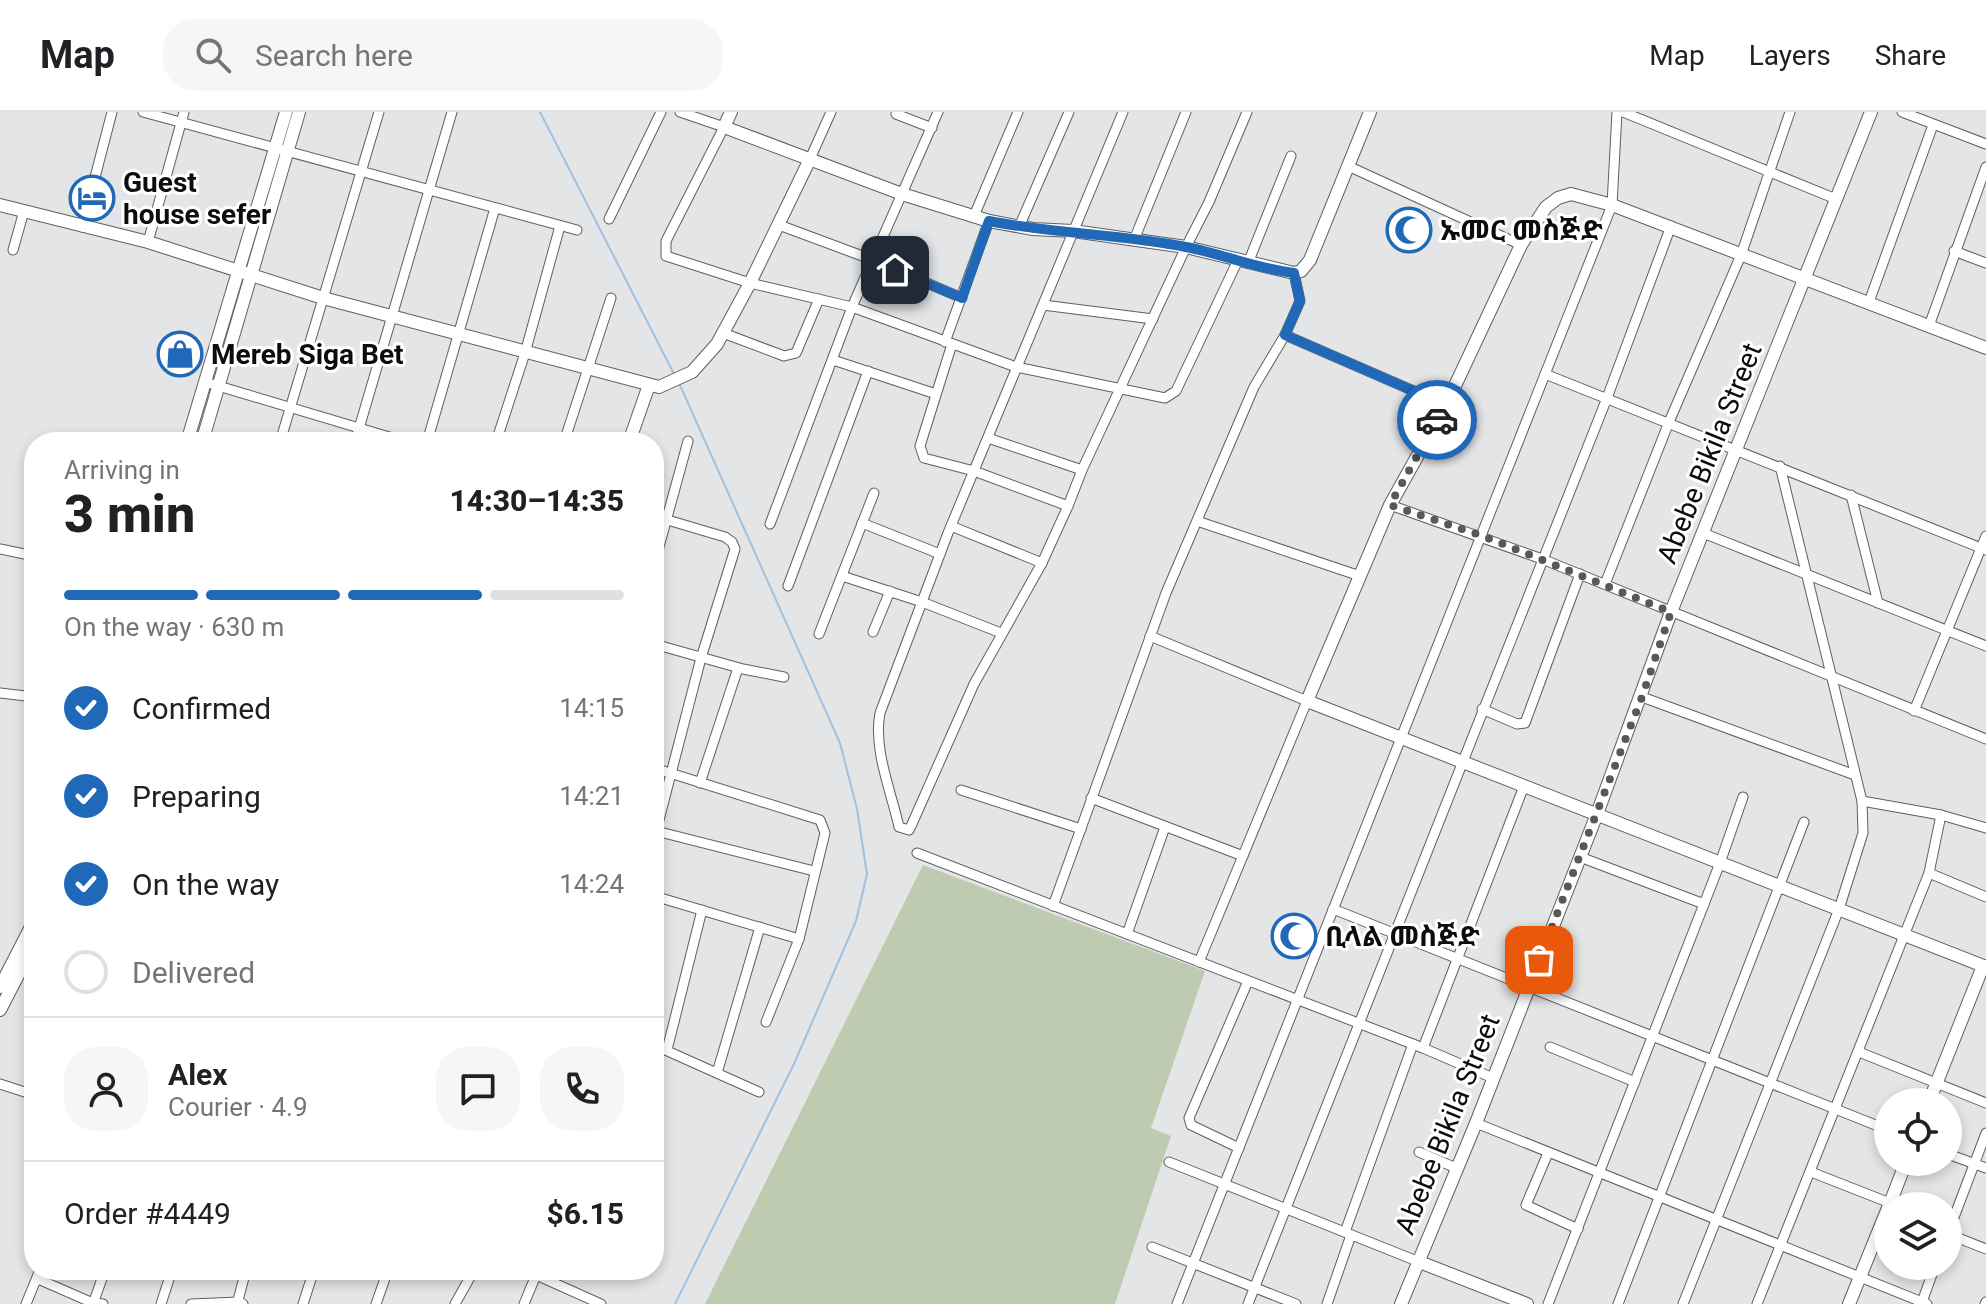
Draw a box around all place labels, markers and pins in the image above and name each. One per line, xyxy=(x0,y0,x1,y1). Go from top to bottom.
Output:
place label: Guest house sefer xyxy=(123,166,271,231)
hotel icon: Guest house sefer xyxy=(68,174,116,222)
mosque icon: ኡመር መስጅድ xyxy=(1385,206,1433,254)
place label: ኡመር መስጅድ xyxy=(1440,214,1603,247)
pin xyxy=(861,236,929,304)
shop icon: Mereb Siga Bet xyxy=(156,330,204,378)
place label: Mereb Siga Bet xyxy=(211,338,404,371)
mosque icon: ቢላል መስጅድ xyxy=(1270,912,1318,960)
place label: ቢላል መስጅድ xyxy=(1325,920,1480,953)
pin xyxy=(1505,926,1573,994)

